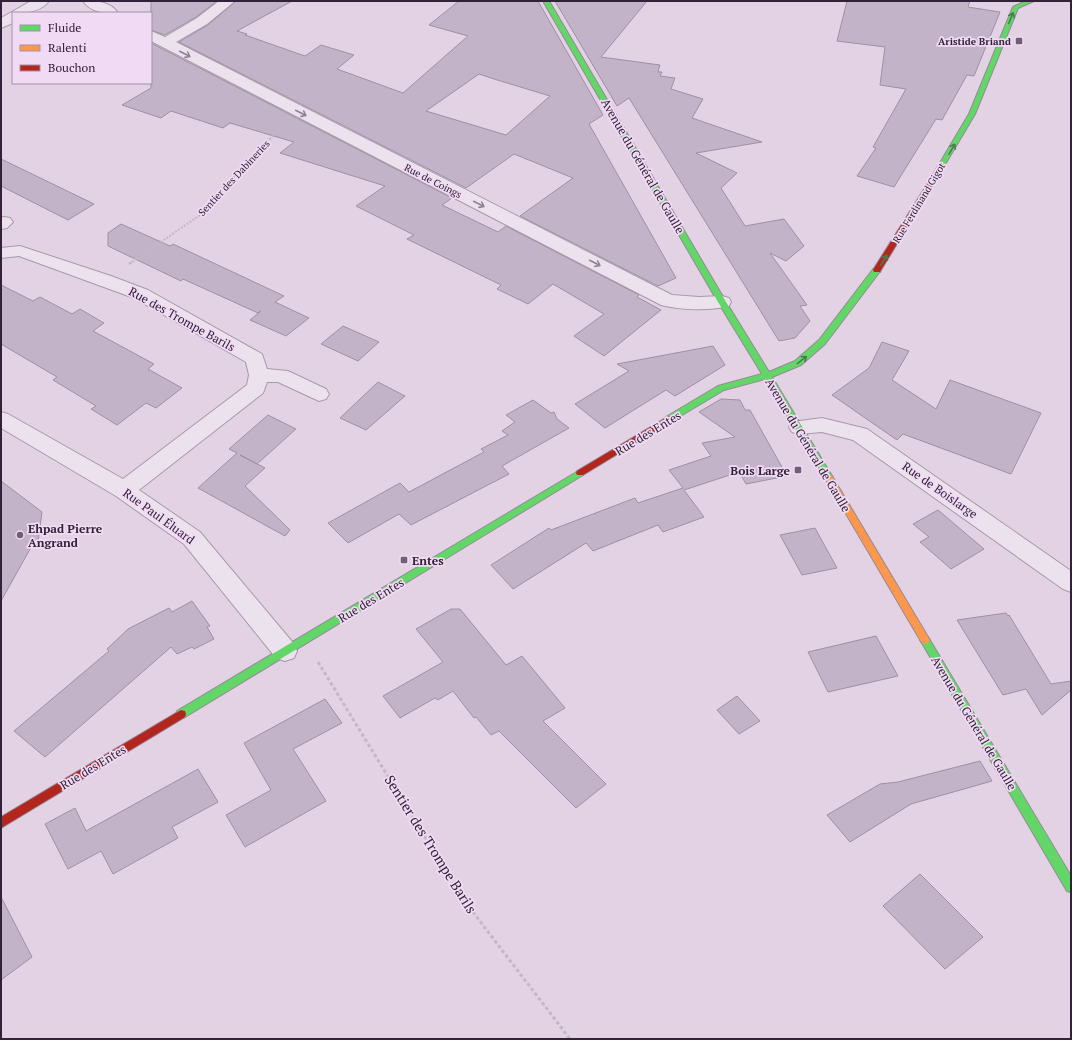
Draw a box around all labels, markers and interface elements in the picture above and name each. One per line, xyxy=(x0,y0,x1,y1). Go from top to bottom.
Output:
legend xyxy=(12,12,152,84)
one-way arrow xyxy=(1008,13,1015,25)
text: Fluide xyxy=(48,20,81,35)
place label: Aristide Briand xyxy=(938,35,1011,48)
marker: Aristide Briand xyxy=(1014,36,1024,46)
text: Ralenti xyxy=(48,40,87,55)
one-way arrow xyxy=(179,51,191,58)
text: Bouchon xyxy=(48,60,95,75)
street label: Avenue du Général de Gaulle xyxy=(598,96,688,236)
one-way arrow xyxy=(295,110,307,117)
street label: Sentier des Dabineries xyxy=(195,137,273,219)
one-way arrow xyxy=(948,143,956,155)
street label: Rue Ferdinand Gigot xyxy=(890,160,948,246)
street label: Rue de Coings xyxy=(402,161,464,201)
one-way arrow xyxy=(473,201,485,208)
one-way arrow xyxy=(881,254,889,266)
one-way arrow xyxy=(589,260,601,268)
street label: Rue des Trompe Barils xyxy=(126,284,238,354)
one-way arrow xyxy=(796,355,807,364)
street label: Avenue du Général de Gaulle xyxy=(762,375,854,515)
street label: Rue des Entes xyxy=(612,407,684,459)
street label: Rue de Boislarge xyxy=(899,458,981,522)
place label: Bois Large xyxy=(730,463,791,478)
marker: Bois Large xyxy=(793,465,803,475)
street label: Rue Paul Éluard xyxy=(120,485,198,547)
place label: Ehpad Pierre Angrand xyxy=(28,521,103,550)
marker: Ehpad Pierre Angrand xyxy=(15,530,25,540)
place label: Entes xyxy=(412,553,444,568)
marker: Entes xyxy=(399,555,409,565)
street label: Rue des Entes xyxy=(335,574,407,626)
street label: Avenue du Général de Gaulle xyxy=(928,653,1020,793)
street label: Rue des Entes xyxy=(57,741,129,793)
street label: Sentier des Trompe Barils xyxy=(381,771,481,917)

